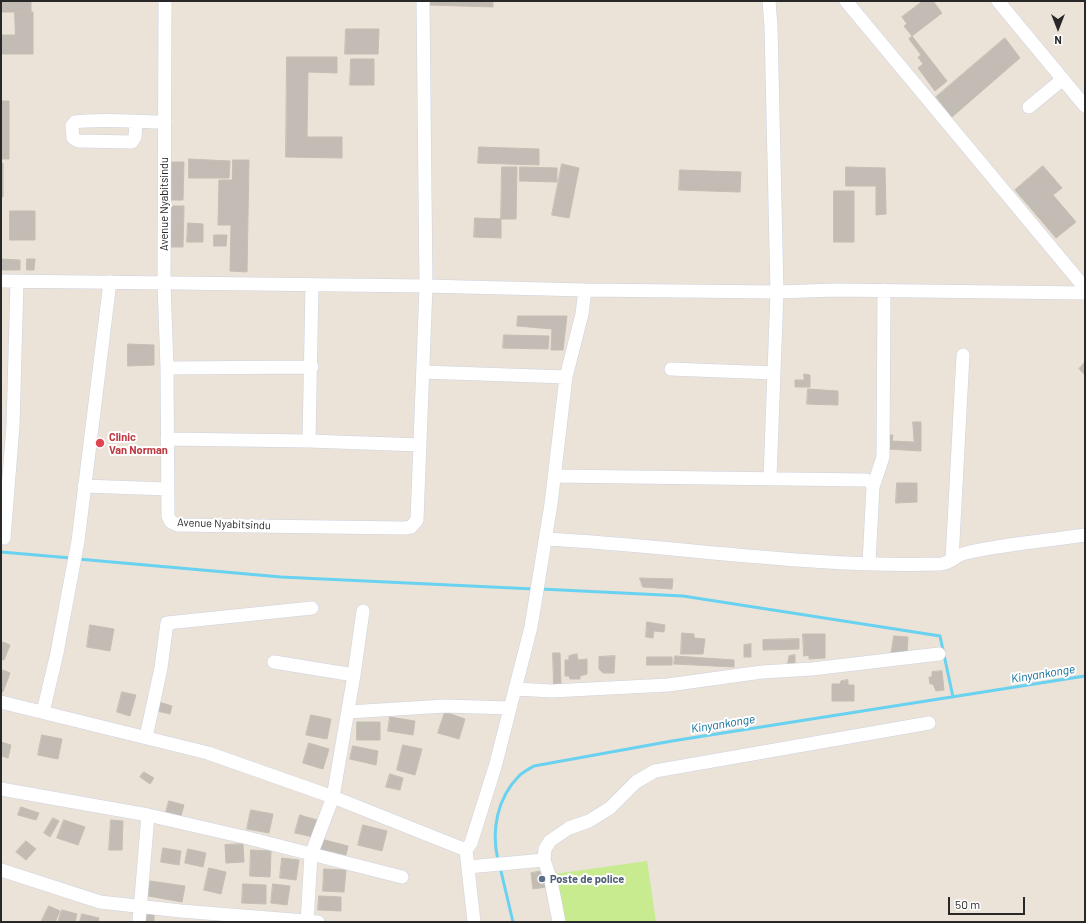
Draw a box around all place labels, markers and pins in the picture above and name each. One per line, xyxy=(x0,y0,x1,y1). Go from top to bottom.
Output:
place label: Clinic Van Norman xyxy=(109,430,168,456)
marker: Clinic Van Norman xyxy=(94,437,106,449)
place label: Poste de police xyxy=(550,872,624,886)
marker: Poste de police xyxy=(537,874,547,884)

